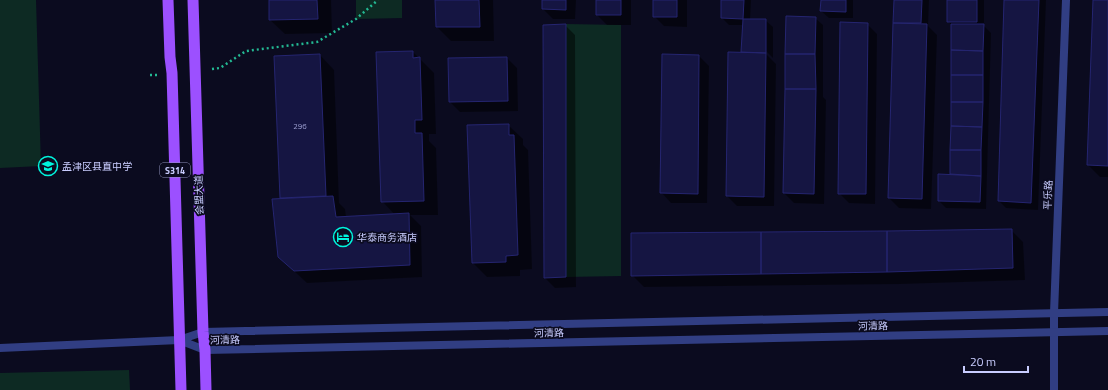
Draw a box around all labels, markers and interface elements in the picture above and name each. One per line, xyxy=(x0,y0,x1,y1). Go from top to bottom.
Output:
house number: 296 xyxy=(293,120,307,132)
school or university icon: 孟津区县直中学 xyxy=(37,155,59,177)
place label: 孟津区县直中学 xyxy=(62,159,132,174)
road number: S314 xyxy=(160,163,190,177)
street label: 会盟大道 xyxy=(191,175,207,215)
street label: 平乐路 xyxy=(1040,180,1056,210)
hotel icon: 华泰商务酒店 xyxy=(332,226,354,248)
place label: 华泰商务酒店 xyxy=(357,230,417,245)
street label: 河清路 xyxy=(858,318,888,334)
street label: 河清路 xyxy=(534,325,564,341)
street label: 河清路 xyxy=(210,332,240,348)
scale bar xyxy=(964,348,1028,374)
text: 20 m xyxy=(970,352,996,371)

